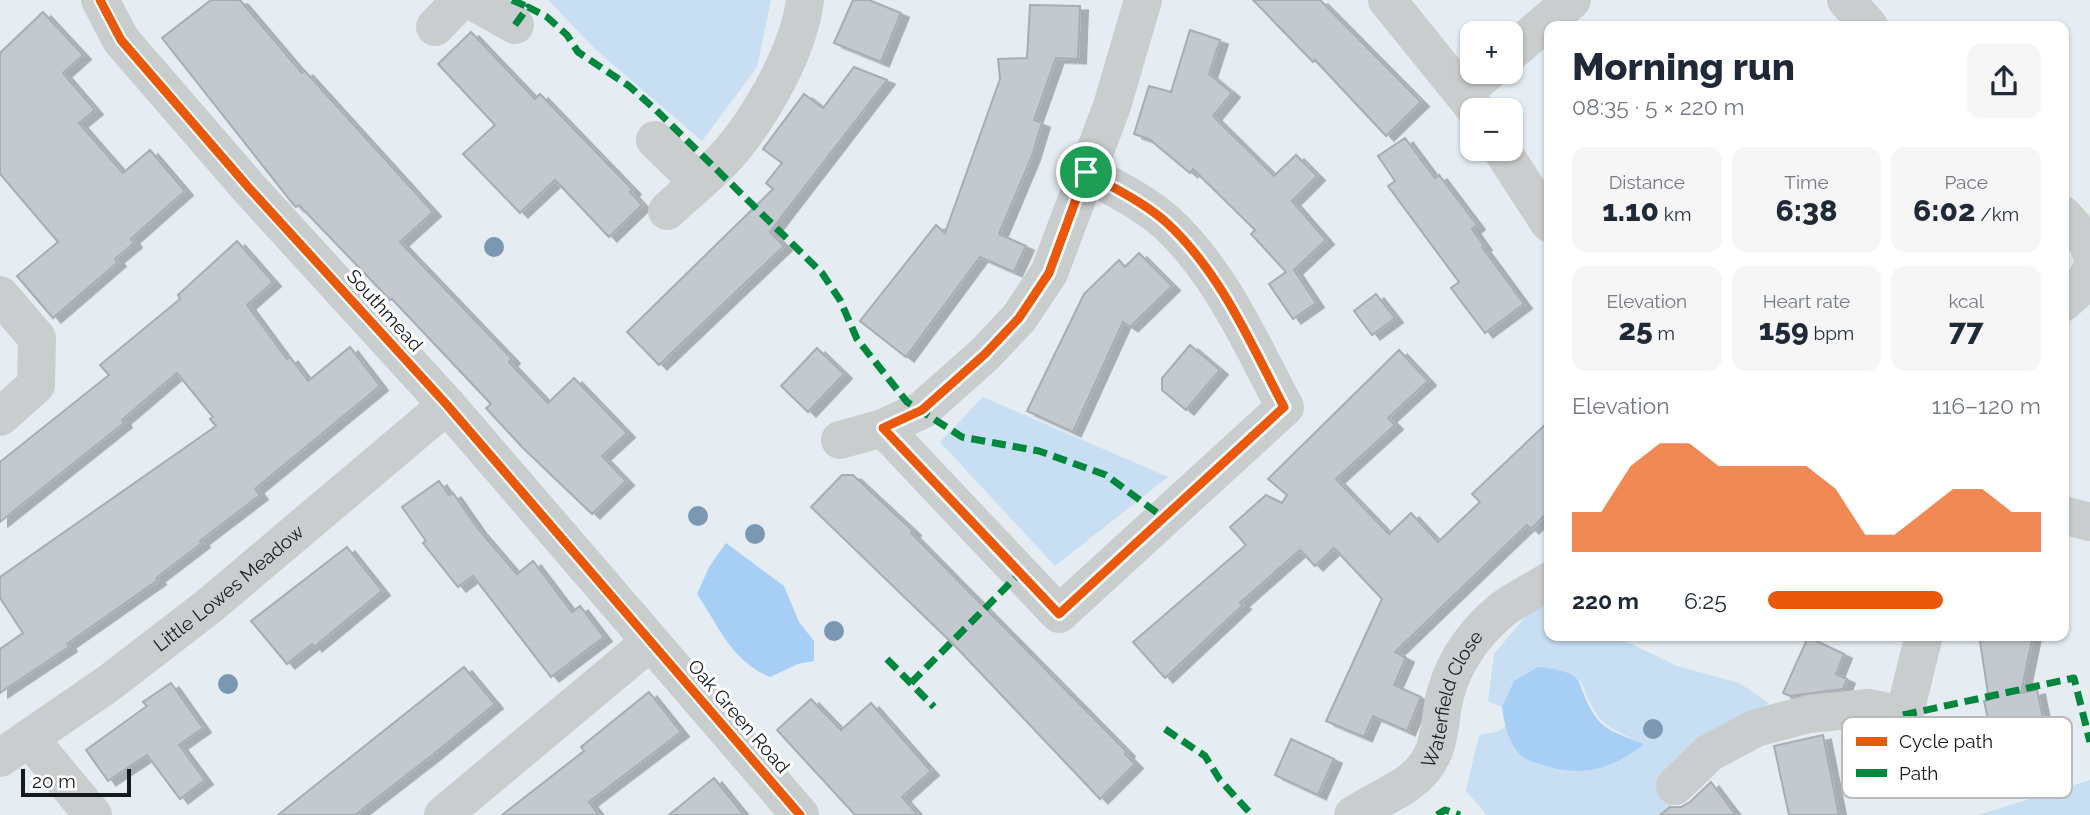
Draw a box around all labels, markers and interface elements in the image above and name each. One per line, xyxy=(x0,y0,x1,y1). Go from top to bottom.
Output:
map controls xyxy=(1460,21,1523,161)
button: + xyxy=(1460,21,1523,84)
text: Morning run xyxy=(1572,44,1795,89)
button: share xyxy=(1967,44,2041,118)
text: 08:35 · 5 × 220 m xyxy=(1572,93,1745,120)
button: − xyxy=(1460,98,1523,161)
pin xyxy=(1056,142,1116,202)
icon: arrive xyxy=(1067,153,1105,191)
text: Distance xyxy=(1609,171,1685,193)
text: Time xyxy=(1784,171,1829,193)
text: Pace xyxy=(1944,171,1988,193)
text: 1.10 xyxy=(1602,193,1659,228)
text: 6:38 xyxy=(1776,193,1837,228)
text: 6:02 xyxy=(1913,193,1975,228)
text: km xyxy=(1659,203,1691,225)
text: /km xyxy=(1975,203,2019,225)
street label: Southmead xyxy=(343,265,427,355)
text: Elevation xyxy=(1606,290,1687,312)
text: Heart rate xyxy=(1763,290,1850,312)
text: kcal xyxy=(1948,290,1984,312)
text: 25 xyxy=(1619,312,1653,347)
text: 159 xyxy=(1759,312,1809,347)
text: 77 xyxy=(1949,312,1984,347)
text: m xyxy=(1653,322,1675,344)
text: bpm xyxy=(1809,322,1854,344)
text: Elevation xyxy=(1572,392,1670,419)
text: 116–120 m xyxy=(1932,392,2041,419)
street label: Little Lowes Meadow xyxy=(149,520,308,656)
text: 220 m xyxy=(1572,587,1639,614)
text: 6:25 xyxy=(1684,587,1727,614)
street label: Waterfield Close xyxy=(1416,626,1487,772)
street label: Oak Green Road xyxy=(684,655,794,777)
legend xyxy=(1842,717,2072,798)
text: Cycle path xyxy=(1899,730,1993,752)
text: Path xyxy=(1899,762,1938,784)
scale bar xyxy=(21,766,131,798)
text: 20 m xyxy=(32,770,76,792)

